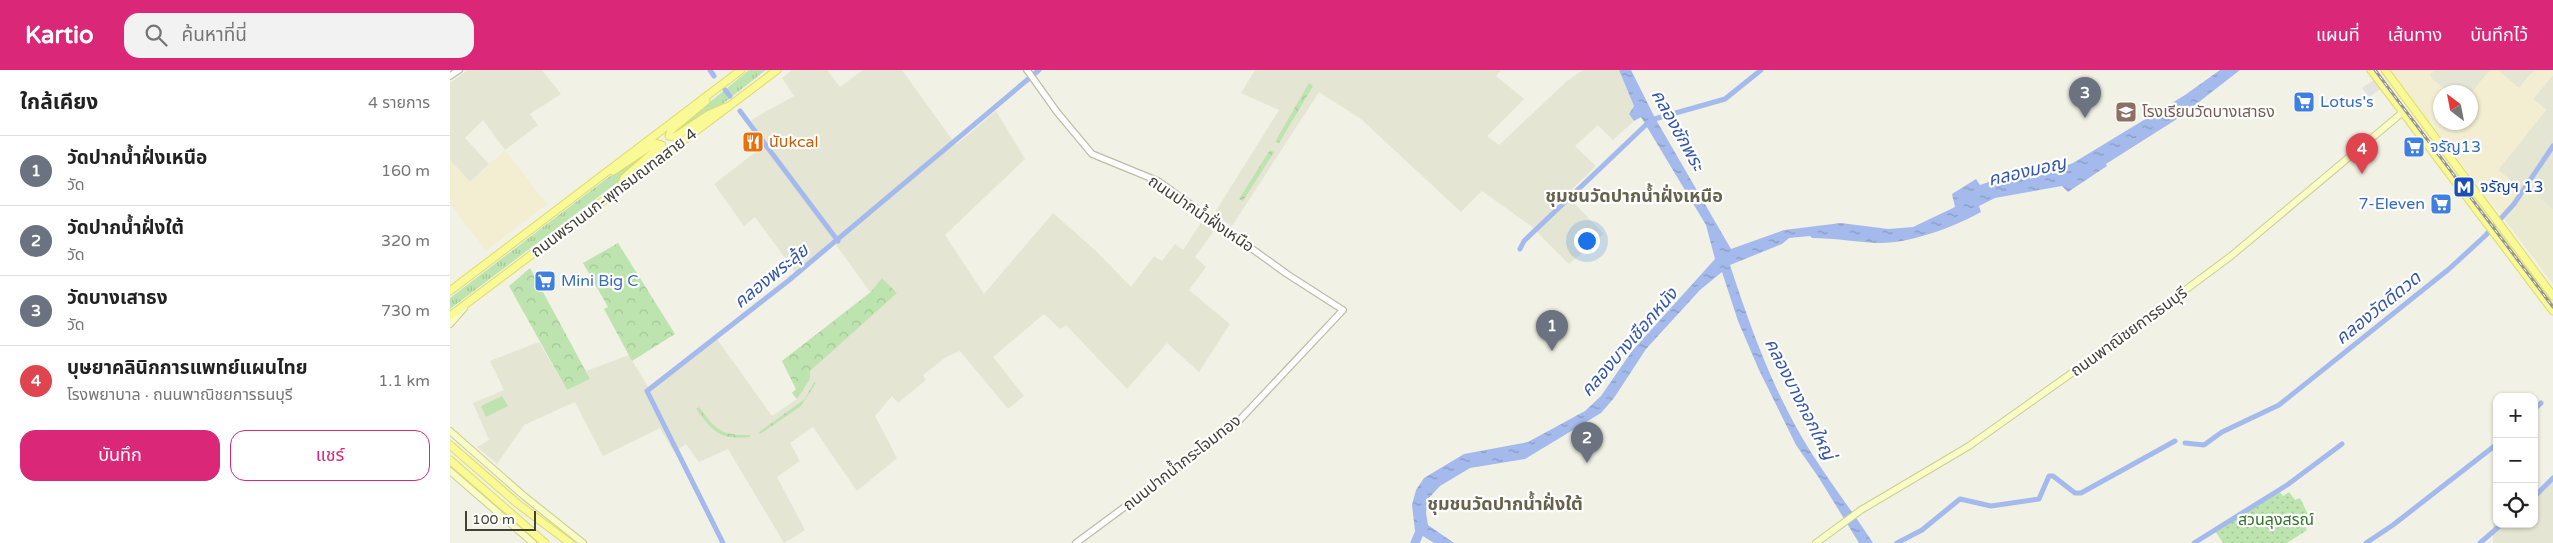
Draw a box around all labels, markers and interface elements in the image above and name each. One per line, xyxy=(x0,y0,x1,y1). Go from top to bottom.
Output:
search box xyxy=(124,13,474,58)
text: Kartio xyxy=(25,21,94,50)
icon: search xyxy=(142,21,170,49)
text: ค้นหาที่นี่ xyxy=(182,24,247,46)
text: แผนที่ xyxy=(2316,24,2360,46)
text: เส้นทาง xyxy=(2388,24,2442,46)
text: บันทึกไว้ xyxy=(2470,24,2528,46)
pin: 3 xyxy=(2069,77,2101,118)
north arrow xyxy=(2433,85,2478,130)
water label: คลองชักพระ xyxy=(1647,86,1710,176)
text: ใกล้เคียง xyxy=(20,90,98,115)
supermarket icon: Lotus's xyxy=(2292,90,2316,114)
place label: Lotus's xyxy=(2320,92,2374,112)
text: 4 รายการ xyxy=(368,93,430,113)
school or university icon: โรงเรียนวัดบางเสาธง xyxy=(2114,100,2138,124)
place label: โรงเรียนวัดบางเสาธง xyxy=(2142,102,2275,122)
street label: ถนนพรานนก-พุทธมณฑลสาย 4 xyxy=(527,124,701,262)
restaurant icon: นับkcal xyxy=(741,130,765,154)
place label: นับkcal xyxy=(769,132,819,152)
pin: 4 xyxy=(2346,133,2378,174)
supermarket icon: จรัญ13 xyxy=(2402,135,2426,159)
place label: จรัญ13 xyxy=(2430,137,2481,157)
text: วัดปากน้ำฝั่งเหนือ xyxy=(67,147,207,169)
water label: คลองมอญ xyxy=(1986,151,2070,191)
text: 1 xyxy=(31,161,41,181)
text: 160 m xyxy=(381,161,430,181)
street label: ถนนปากน้ำฝั่งเหนือ xyxy=(1144,170,1259,257)
text: วัด xyxy=(67,175,85,195)
metro station icon: จรัญฯ 13 xyxy=(2452,175,2476,199)
place label: จรัญฯ 13 xyxy=(2480,177,2543,197)
district label: ชุมชนวัดปากน้ำฝั่งเหนือ xyxy=(1545,183,1723,207)
supermarket icon: 7-Eleven xyxy=(2429,192,2453,216)
place label: 7-Eleven xyxy=(2358,194,2425,214)
text: วัดปากน้ำฝั่งใต้ xyxy=(67,217,184,239)
your location xyxy=(1574,228,1600,254)
text: 2 xyxy=(31,231,41,251)
text: 320 m xyxy=(381,231,430,251)
water label: คลองพระลุ้ย xyxy=(729,238,814,313)
text: วัด xyxy=(67,245,85,265)
water label: คลองวัดดีดวด xyxy=(2331,266,2426,349)
supermarket icon: Mini Big C xyxy=(533,269,557,293)
place label: Mini Big C xyxy=(561,271,639,291)
water label: คลองบางเชือกหนัง xyxy=(1576,282,1683,401)
street label: ถนนพาณิชยการธนบุรี xyxy=(2067,283,2191,381)
text: วัดบางเสาธง xyxy=(67,287,168,309)
text: 3 xyxy=(31,301,41,321)
text: 730 m xyxy=(381,301,430,321)
pin: 1 xyxy=(1536,310,1568,351)
text: วัด xyxy=(67,315,85,335)
water label: คลองบางกอกใหญ่ xyxy=(1760,335,1841,466)
text: บุษยาคลินิกการแพทย์แผนไทย xyxy=(67,357,308,379)
text: 4 xyxy=(31,371,41,391)
text: 1.1 km xyxy=(378,371,430,391)
text: โรงพยาบาล · ถนนพาณิชยการธนบุรี xyxy=(67,385,293,405)
map controls xyxy=(2493,393,2538,528)
button: + xyxy=(2493,393,2538,438)
street label: ถนนปากน้ำกระโจมทอง xyxy=(1118,409,1245,515)
pin: 2 xyxy=(1571,422,1603,463)
button: บันทึก xyxy=(20,430,220,481)
button: แชร์ xyxy=(230,430,430,481)
button: − xyxy=(2493,438,2538,483)
button: locate xyxy=(2493,483,2538,528)
district label: ชุมชนวัดปากน้ำฝั่งใต้ xyxy=(1427,491,1583,515)
scale bar xyxy=(465,508,536,531)
park label: สวนลุงสรณ์ xyxy=(2238,510,2314,530)
text: 100 m xyxy=(472,511,515,528)

